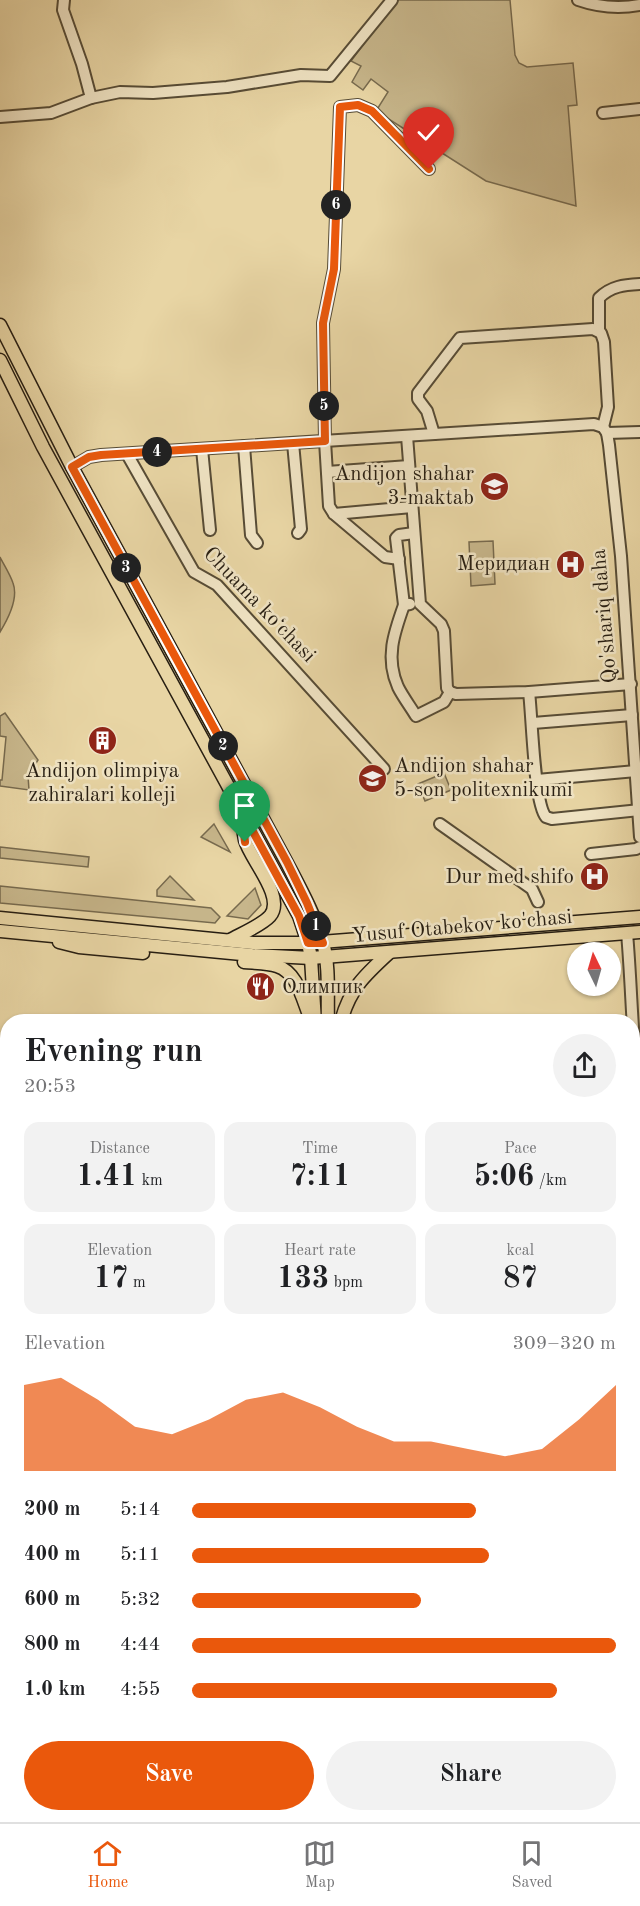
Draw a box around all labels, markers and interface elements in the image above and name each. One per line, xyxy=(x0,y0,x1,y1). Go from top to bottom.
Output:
pin xyxy=(403,107,454,169)
icon: check xyxy=(412,116,445,149)
pin: 6 xyxy=(321,190,351,220)
text: 6 xyxy=(331,197,341,213)
pin: 5 xyxy=(309,391,339,421)
text: 5 xyxy=(319,398,329,414)
pin: 4 xyxy=(142,437,172,467)
text: 4 xyxy=(152,444,162,460)
place label: Andijon shahar 3-maktab xyxy=(334,464,474,509)
school or university icon: Andijon shahar 3-maktab xyxy=(479,470,511,502)
street label: Chuama koʻchasi xyxy=(199,543,319,667)
hospital icon: Меридиан xyxy=(555,548,587,580)
street label: Qo'shariq daha xyxy=(589,548,621,684)
pin: 3 xyxy=(111,553,141,583)
place label: Меридиан xyxy=(457,554,550,575)
text: 3 xyxy=(121,560,131,576)
building icon: Andijon olimpiya zahiralari kolleji xyxy=(86,724,118,756)
pin: 2 xyxy=(208,731,238,761)
text: 2 xyxy=(218,738,228,754)
place label: Andijon shahar 5-son politexnikumi xyxy=(394,756,573,801)
place label: Andijon olimpiya zahiralari kolleji xyxy=(25,761,179,806)
school or university icon: Andijon shahar 5-son politexnikumi xyxy=(357,762,389,794)
pin xyxy=(219,780,270,842)
icon: arrive xyxy=(228,789,261,822)
hospital icon: Dur med shifo xyxy=(579,861,611,893)
place label: Dur med shifo xyxy=(445,867,574,888)
street label: Yusuf Otabekov ko'chasi xyxy=(351,907,573,947)
pin: 1 xyxy=(301,911,331,941)
text: 1 xyxy=(311,918,321,934)
north arrow xyxy=(567,942,621,996)
map controls xyxy=(567,942,621,996)
restaurant icon: Олимпик xyxy=(245,971,277,1003)
place label: Олимпик xyxy=(282,977,364,998)
button: share xyxy=(553,1034,616,1097)
text: Evening run xyxy=(24,1036,203,1069)
text: 20:53 xyxy=(24,1077,76,1097)
text: Distance xyxy=(90,1141,150,1157)
text: Time xyxy=(302,1141,338,1157)
text: Pace xyxy=(504,1141,537,1157)
text: 1.41 xyxy=(77,1162,137,1192)
text: 7:11 xyxy=(290,1162,350,1192)
text: 5:06 xyxy=(474,1162,534,1192)
text: km xyxy=(137,1173,163,1189)
text: /km xyxy=(534,1173,567,1189)
text: Elevation xyxy=(87,1243,152,1259)
text: Heart rate xyxy=(284,1243,356,1259)
text: kcal xyxy=(507,1243,534,1259)
text: 17 xyxy=(94,1264,128,1294)
text: 133 xyxy=(277,1264,329,1294)
text: 87 xyxy=(503,1264,538,1294)
text: m xyxy=(128,1275,146,1291)
text: bpm xyxy=(329,1275,363,1291)
text: Elevation xyxy=(24,1334,105,1354)
text: 309–320 m xyxy=(513,1334,616,1354)
text: 200 m xyxy=(24,1500,80,1520)
text: 5:14 xyxy=(120,1500,160,1520)
text: 400 m xyxy=(24,1545,80,1565)
text: 5:11 xyxy=(120,1545,160,1565)
text: 600 m xyxy=(24,1590,80,1610)
text: 5:32 xyxy=(120,1590,160,1610)
text: 800 m xyxy=(24,1635,80,1655)
text: 4:44 xyxy=(120,1635,160,1655)
text: 1.0 km xyxy=(24,1680,86,1700)
text: 4:55 xyxy=(120,1680,160,1700)
button: Save xyxy=(24,1741,314,1810)
button: Share xyxy=(326,1741,616,1810)
tab: Home xyxy=(88,1837,128,1893)
tab: Map xyxy=(303,1837,336,1893)
tab: Saved xyxy=(512,1837,552,1893)

